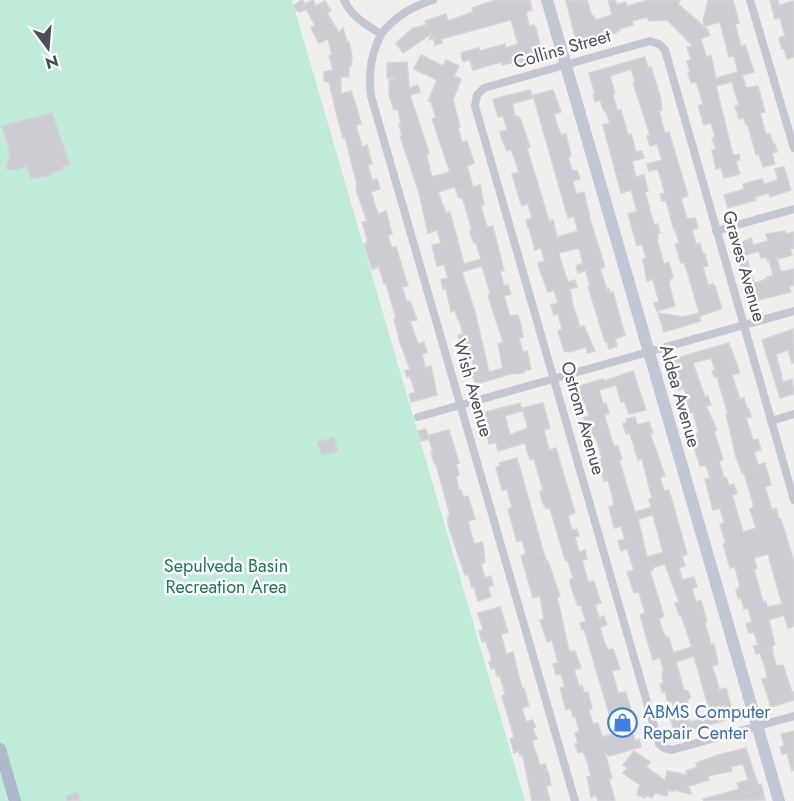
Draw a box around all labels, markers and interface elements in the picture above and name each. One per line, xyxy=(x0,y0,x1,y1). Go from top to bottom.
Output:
north arrow xyxy=(18,18,78,78)
street label: Collins Street xyxy=(510,23,614,75)
text: N xyxy=(43,49,61,75)
street label: Graves Avenue xyxy=(716,207,772,325)
street label: Wish Avenue xyxy=(447,336,499,440)
street label: Aldea Avenue xyxy=(653,342,707,450)
street label: Ostrom Avenue xyxy=(554,358,612,478)
park label: Sepulveda Basin Recreation Area xyxy=(164,553,288,600)
place label: ABMS Computer Repair Center xyxy=(643,699,771,746)
shop icon: ABMS Computer Repair Center xyxy=(606,706,638,738)

